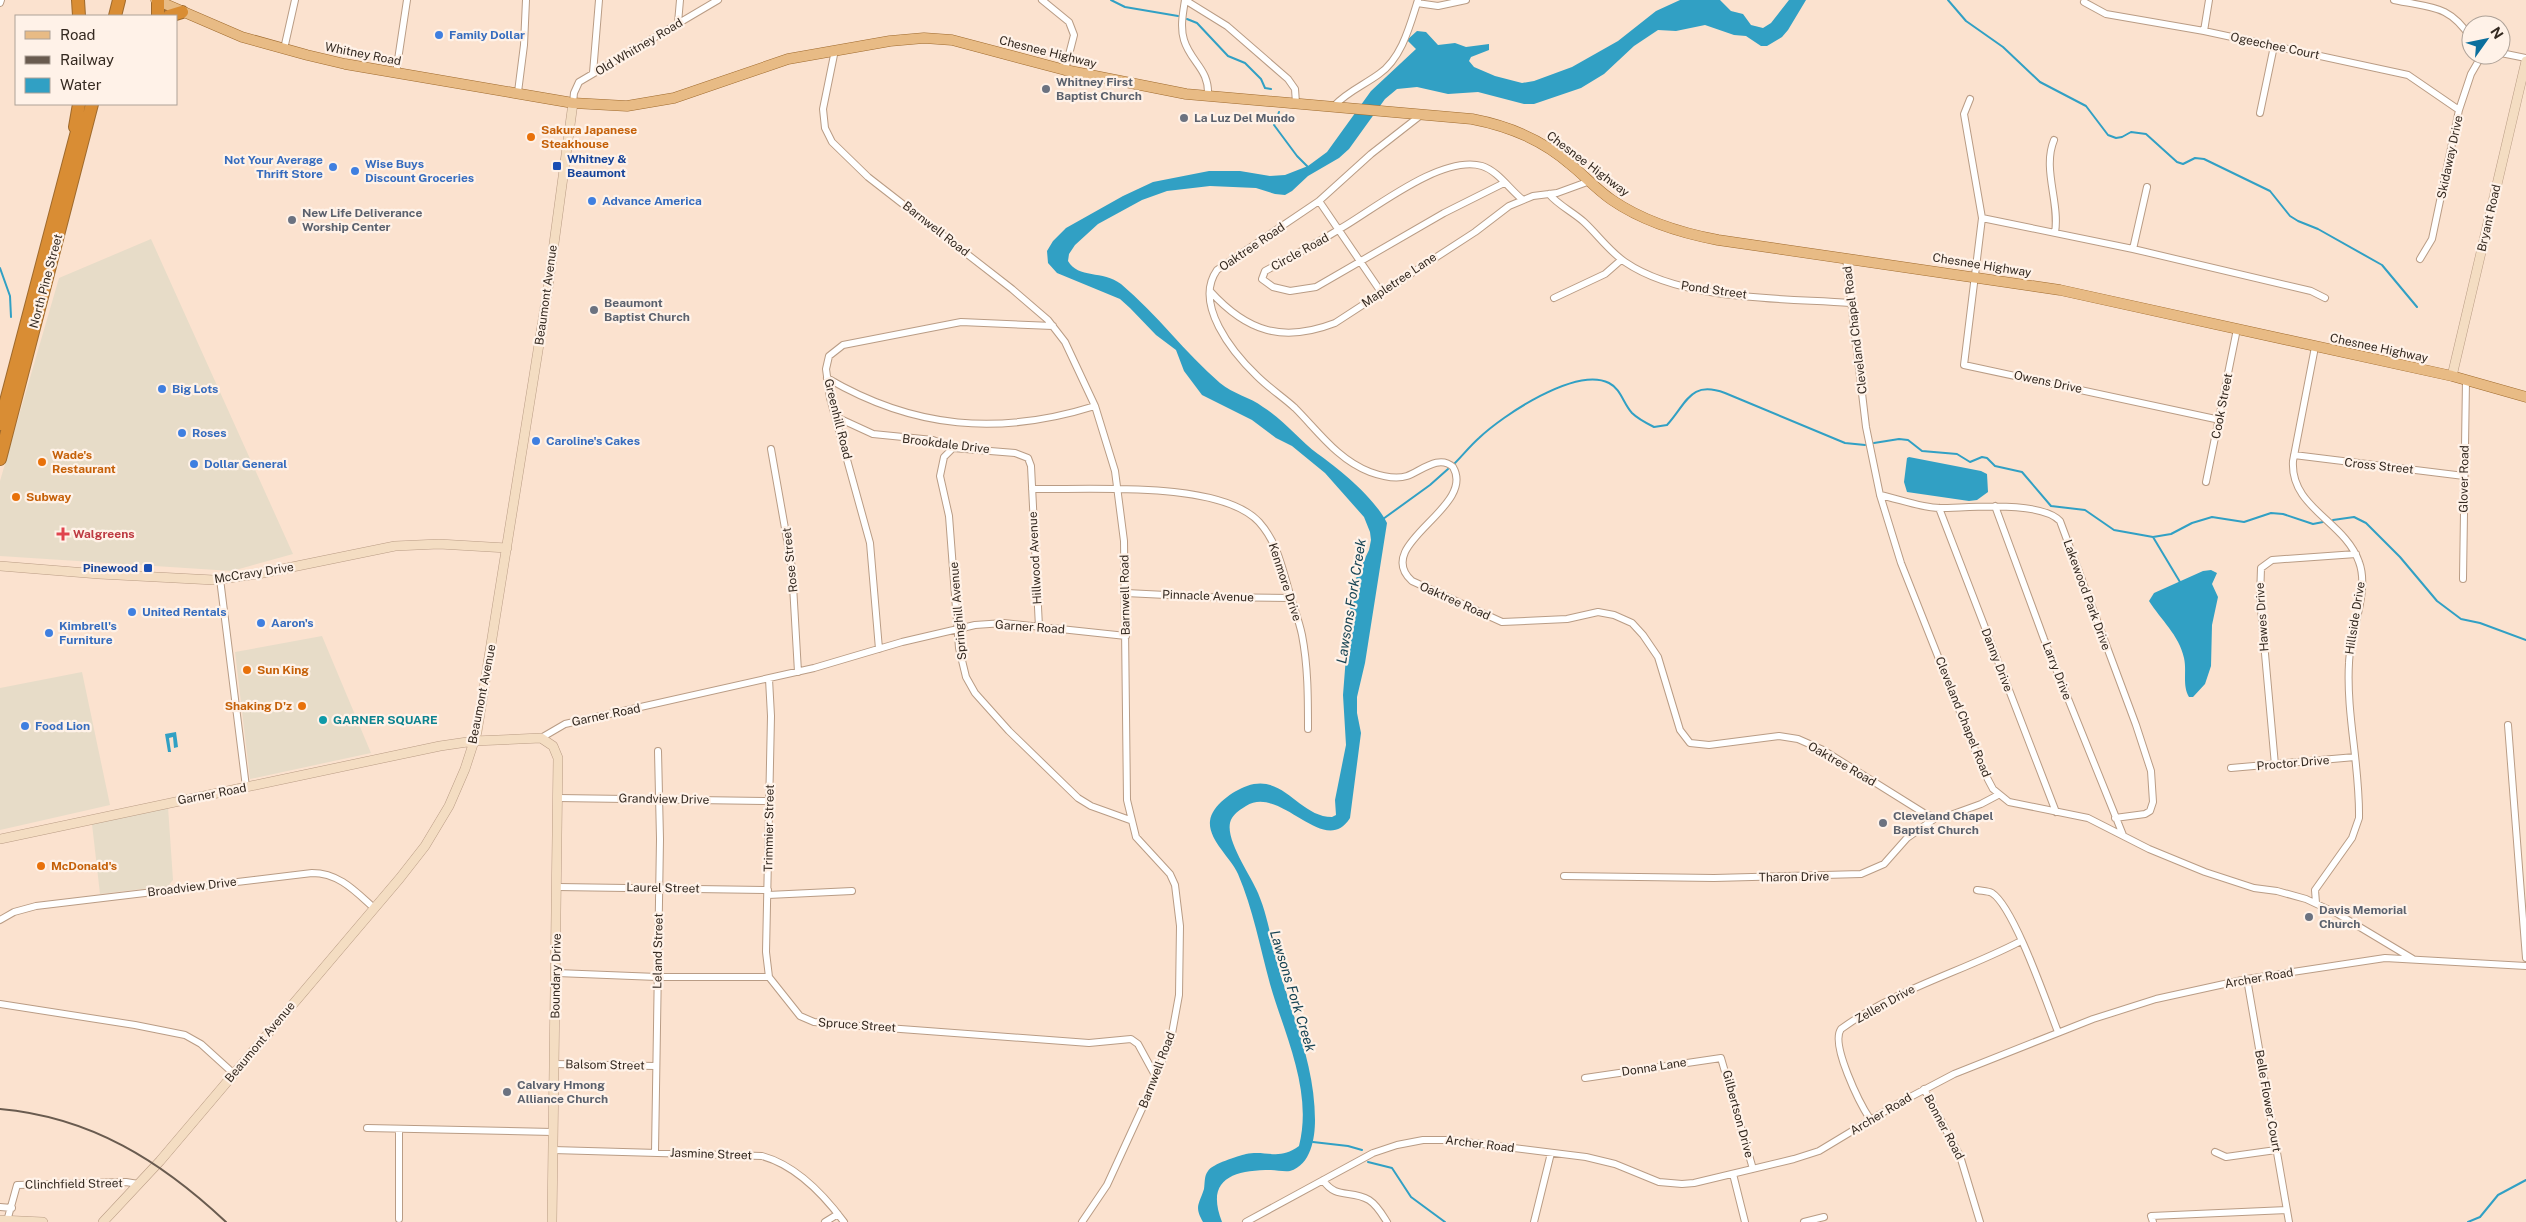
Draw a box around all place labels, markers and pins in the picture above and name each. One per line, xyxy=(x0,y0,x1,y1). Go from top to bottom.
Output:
place label: Family Dollar xyxy=(449,28,525,42)
marker: Family Dollar xyxy=(433,29,445,41)
place label: Whitney First Baptist Church xyxy=(1056,75,1142,103)
marker: Whitney First Baptist Church xyxy=(1040,83,1052,95)
place label: La Luz Del Mundo xyxy=(1194,111,1295,125)
marker: La Luz Del Mundo xyxy=(1178,112,1190,124)
place label: Sakura Japanese Steakhouse xyxy=(541,123,637,151)
marker: Sakura Japanese Steakhouse xyxy=(525,131,537,143)
place label: Whitney & Beaumont xyxy=(567,152,627,180)
place label: Not Your Average Thrift Store xyxy=(224,153,323,181)
place label: Wise Buys Discount Groceries xyxy=(365,157,474,185)
marker: Whitney & Beaumont xyxy=(551,160,563,172)
marker: Not Your Average Thrift Store xyxy=(327,161,339,173)
marker: Wise Buys Discount Groceries xyxy=(349,165,361,177)
place label: Advance America xyxy=(602,194,702,208)
marker: Advance America xyxy=(586,195,598,207)
place label: New Life Deliverance Worship Center xyxy=(302,206,422,234)
marker: New Life Deliverance Worship Center xyxy=(286,214,298,226)
place label: Beaumont Baptist Church xyxy=(604,296,690,324)
marker: Beaumont Baptist Church xyxy=(588,304,600,316)
place label: Big Lots xyxy=(172,382,218,396)
marker: Big Lots xyxy=(156,383,168,395)
place label: Roses xyxy=(192,426,227,440)
marker: Roses xyxy=(176,427,188,439)
place label: Caroline's Cakes xyxy=(546,434,640,448)
marker: Caroline's Cakes xyxy=(530,435,542,447)
place label: Wade's Restaurant xyxy=(52,448,116,476)
marker: Wade's Restaurant xyxy=(36,456,48,468)
place label: Dollar General xyxy=(204,457,287,471)
marker: Dollar General xyxy=(188,458,200,470)
place label: Subway xyxy=(26,490,71,504)
marker: Subway xyxy=(10,491,22,503)
place label: Walgreens xyxy=(73,527,135,541)
marker: Walgreens xyxy=(57,528,69,540)
place label: Pinewood xyxy=(83,561,138,575)
marker: Pinewood xyxy=(142,562,154,574)
place label: United Rentals xyxy=(142,605,227,619)
marker: United Rentals xyxy=(126,606,138,618)
place label: Aaron's xyxy=(271,616,314,630)
marker: Aaron's xyxy=(255,617,267,629)
place label: Kimbrell's Furniture xyxy=(59,619,117,647)
marker: Kimbrell's Furniture xyxy=(43,627,55,639)
place label: Sun King xyxy=(257,663,309,677)
marker: Sun King xyxy=(241,664,253,676)
place label: Shaking D'z xyxy=(225,699,292,713)
marker: Shaking D'z xyxy=(296,700,308,712)
place label: GARNER SQUARE xyxy=(333,713,438,727)
marker: GARNER SQUARE xyxy=(317,714,329,726)
place label: Food Lion xyxy=(35,719,90,733)
marker: Food Lion xyxy=(19,720,31,732)
place label: Cleveland Chapel Baptist Church xyxy=(1893,809,1993,837)
marker: Cleveland Chapel Baptist Church xyxy=(1877,817,1889,829)
place label: McDonald's xyxy=(51,859,117,873)
marker: McDonald's xyxy=(35,860,47,872)
place label: Davis Memorial Church xyxy=(2319,903,2407,931)
marker: Davis Memorial Church xyxy=(2303,911,2315,923)
place label: Calvary Hmong Alliance Church xyxy=(517,1078,608,1106)
marker: Calvary Hmong Alliance Church xyxy=(501,1086,513,1098)

